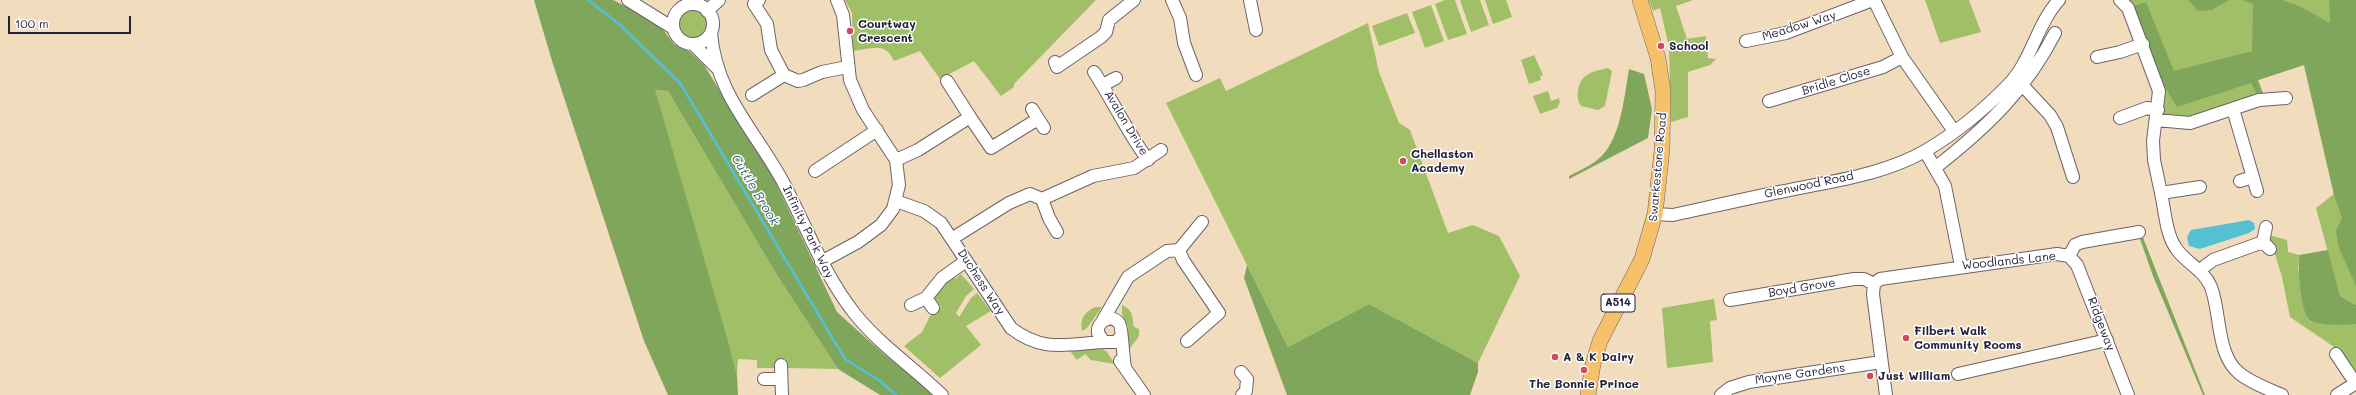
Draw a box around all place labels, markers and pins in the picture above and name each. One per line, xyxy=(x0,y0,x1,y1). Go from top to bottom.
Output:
place label: Courtway Crescent xyxy=(858,17,916,45)
marker: Courtway Crescent xyxy=(845,26,855,36)
place label: School xyxy=(1669,39,1708,53)
marker: School xyxy=(1656,41,1666,51)
place label: Chellaston Academy xyxy=(1411,147,1473,175)
marker: Chellaston Academy xyxy=(1398,156,1408,166)
place label: Filbert Walk Community Rooms xyxy=(1914,324,2022,352)
marker: Filbert Walk Community Rooms xyxy=(1901,333,1911,343)
place label: A & K Dairy xyxy=(1563,350,1634,364)
marker: A & K Dairy xyxy=(1550,352,1560,362)
marker: The Bonnie Prince xyxy=(1579,365,1589,375)
place label: Just William xyxy=(1878,369,1950,383)
marker: Just William xyxy=(1865,371,1875,381)
place label: The Bonnie Prince xyxy=(1529,377,1639,391)

